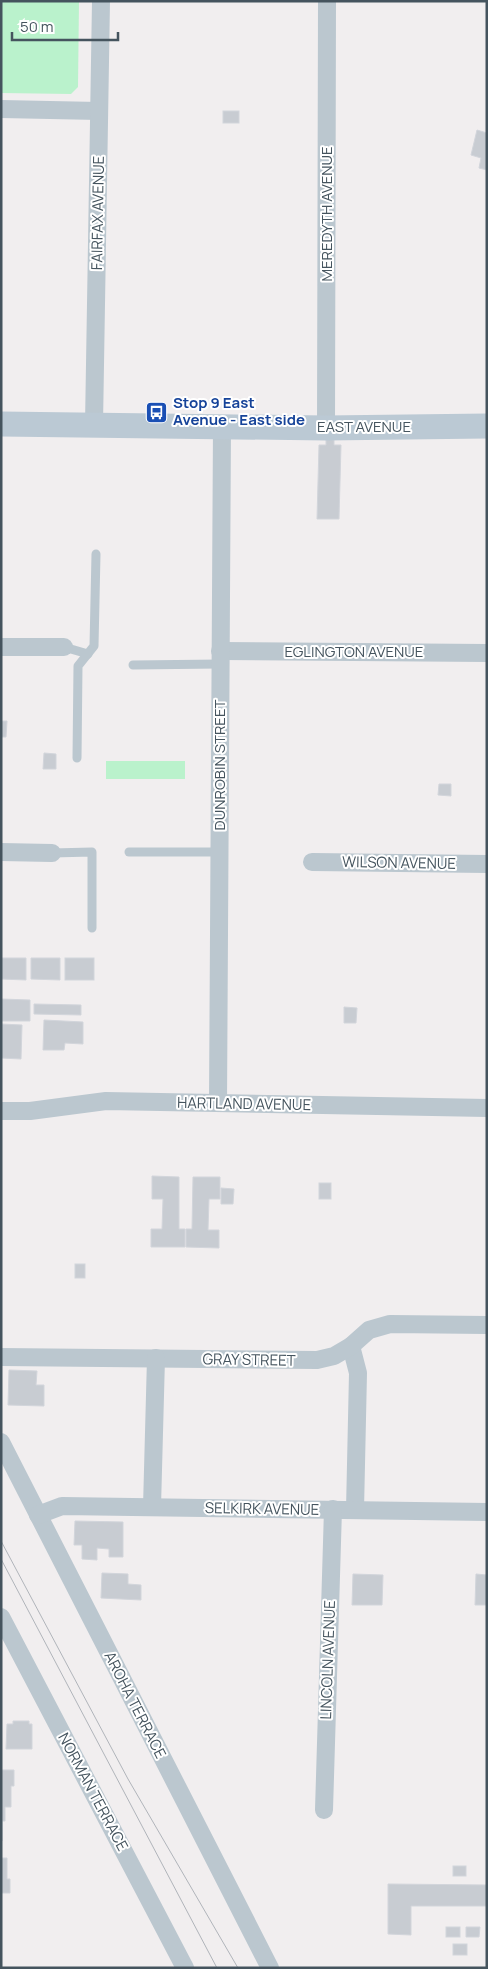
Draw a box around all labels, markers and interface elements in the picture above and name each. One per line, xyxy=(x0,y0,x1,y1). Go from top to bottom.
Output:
scale bar xyxy=(12,10,119,42)
text: 50 m xyxy=(20,16,54,37)
street label: MEREDYTH AVENUE xyxy=(316,146,337,282)
street label: FAIRFAX AVENUE xyxy=(86,156,109,270)
place label: Stop 9 East Avenue - East side xyxy=(173,392,305,430)
bus stop icon: Stop 9 East Avenue - East side xyxy=(145,400,169,424)
street label: EAST AVENUE xyxy=(317,416,411,437)
street label: EGLINGTON AVENUE xyxy=(285,641,423,662)
street label: DUNROBIN STREET xyxy=(209,700,230,830)
street label: WILSON AVENUE xyxy=(342,851,456,874)
street label: HARTLAND AVENUE xyxy=(177,1092,311,1115)
street label: GRAY STREET xyxy=(202,1348,296,1371)
street label: SELKIRK AVENUE xyxy=(205,1497,319,1520)
street label: LINCOLN AVENUE xyxy=(315,1600,340,1720)
street label: AROHA TERRACE xyxy=(99,1648,171,1762)
street label: NORMAN TERRACE xyxy=(53,1729,133,1854)

